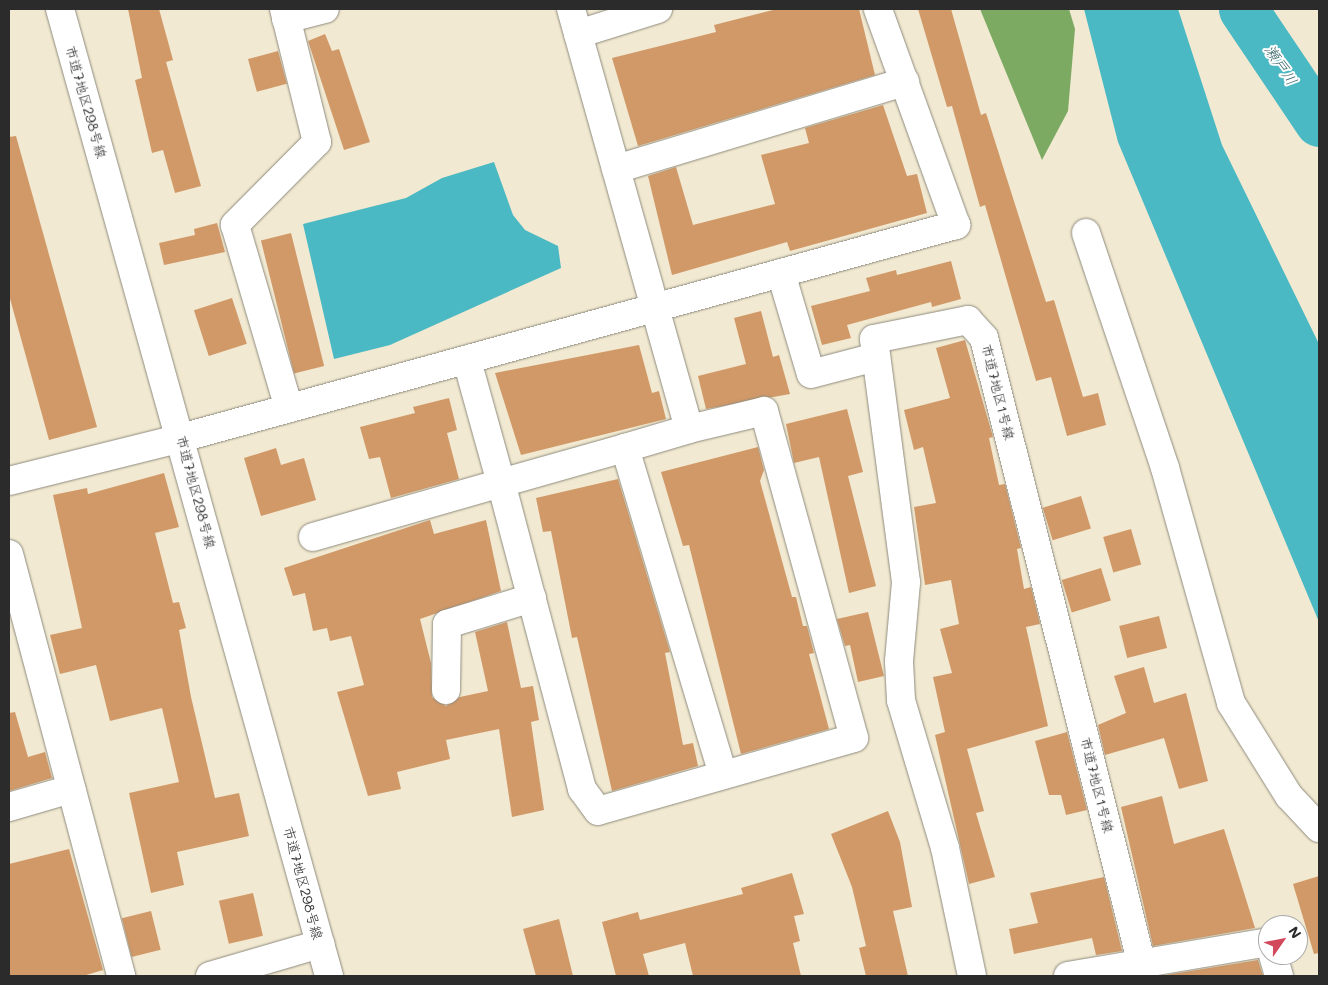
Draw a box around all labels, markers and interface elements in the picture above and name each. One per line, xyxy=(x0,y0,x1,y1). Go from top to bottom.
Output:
water label: 瀬戸川 xyxy=(1261,41,1301,89)
street label: 市道7地区298号線 xyxy=(62,44,110,160)
street label: 市道7地区1号線 xyxy=(978,342,1018,442)
street label: 市道7地区298号線 xyxy=(173,434,219,550)
street label: 市道7地区1号線 xyxy=(1077,735,1117,835)
street label: 市道7地区298号線 xyxy=(280,825,326,941)
north arrow xyxy=(1258,915,1308,965)
text: N xyxy=(1284,922,1306,942)

